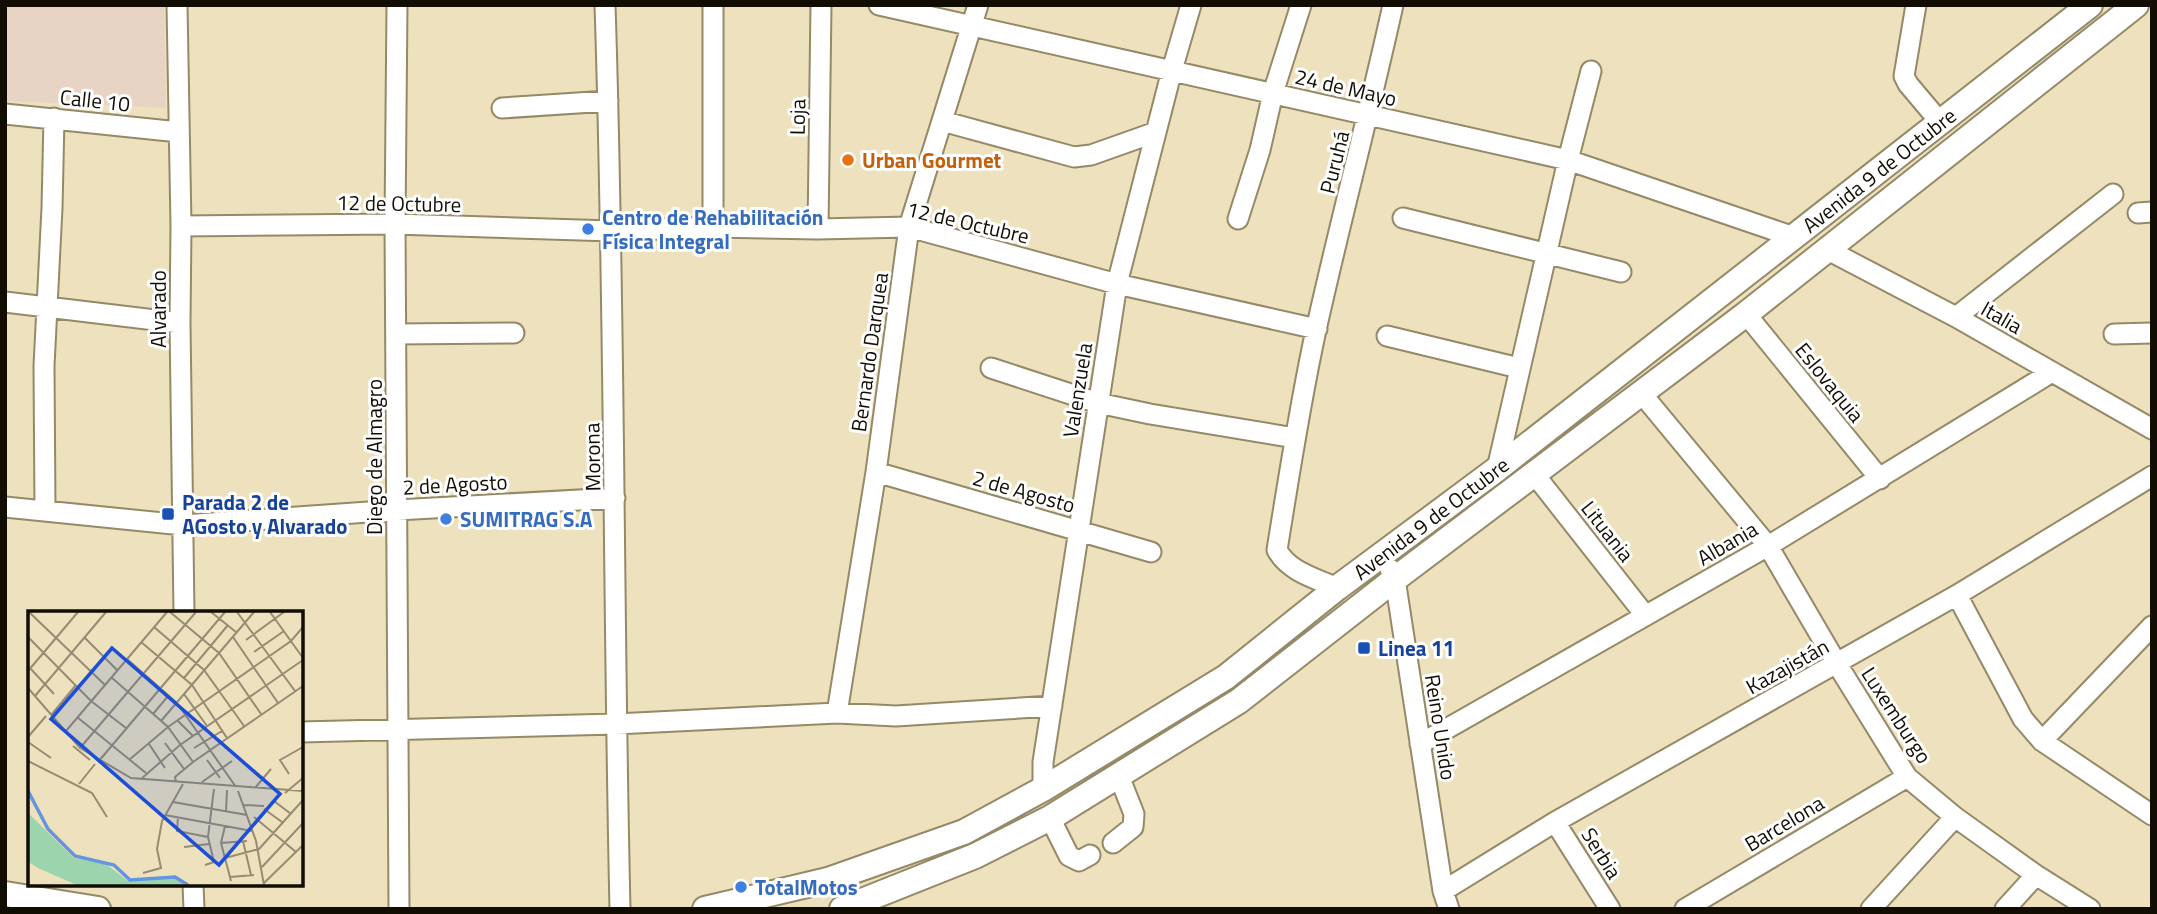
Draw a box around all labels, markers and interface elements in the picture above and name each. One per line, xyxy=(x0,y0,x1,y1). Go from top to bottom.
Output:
street label: 24 de Mayo xyxy=(1292,60,1400,114)
street label: Calle 10 xyxy=(58,80,132,120)
street label: Loja xyxy=(781,98,813,135)
street label: Avenida 9 de Octubre xyxy=(1795,100,1963,240)
street label: Puruhá xyxy=(1311,127,1357,197)
place label: Urban Gourmet xyxy=(862,144,1002,176)
marker: Urban Gourmet xyxy=(840,152,856,168)
street label: 12 de Octubre xyxy=(336,186,462,220)
street label: 12 de Octubre xyxy=(904,192,1032,252)
place label: Centro de Rehabilitación Física Integral xyxy=(602,201,823,257)
marker: Centro de Rehabilitación Física Integral xyxy=(580,221,596,237)
street label: Alvarado xyxy=(142,270,174,348)
street label: Bernardo Darquea xyxy=(842,270,896,434)
street label: Italia xyxy=(1975,292,2029,342)
street label: Eslovaquia xyxy=(1788,335,1873,429)
street label: Valenzuela xyxy=(1054,340,1100,440)
street label: Diego de Almagro xyxy=(358,379,390,535)
street label: Morona xyxy=(575,422,609,492)
street label: Avenida 9 de Octubre xyxy=(1346,449,1516,587)
street label: 2 de Agosto xyxy=(969,461,1079,521)
street label: 2 de Agosto xyxy=(402,465,508,503)
place label: Parada 2 de AGosto y Alvarado xyxy=(182,486,348,542)
street label: Lituania xyxy=(1574,494,1642,569)
place label: SUMITRAG S.A xyxy=(460,503,593,535)
marker: Parada 2 de AGosto y Alvarado xyxy=(160,506,176,522)
marker: SUMITRAG S.A xyxy=(438,511,454,527)
street label: Albania xyxy=(1691,513,1764,573)
inset map xyxy=(28,611,303,886)
street label: Kazajistán xyxy=(1740,630,1834,702)
place label: Linea 11 xyxy=(1378,632,1455,664)
marker: Linea 11 xyxy=(1356,640,1372,656)
street label: Luxemburgo xyxy=(1854,660,1940,770)
street label: Reino Unido xyxy=(1417,672,1465,782)
street label: Barcelona xyxy=(1738,786,1830,859)
street label: Serbia xyxy=(1574,821,1631,885)
place label: TotalMotos xyxy=(755,871,858,903)
marker: TotalMotos xyxy=(733,879,749,895)

